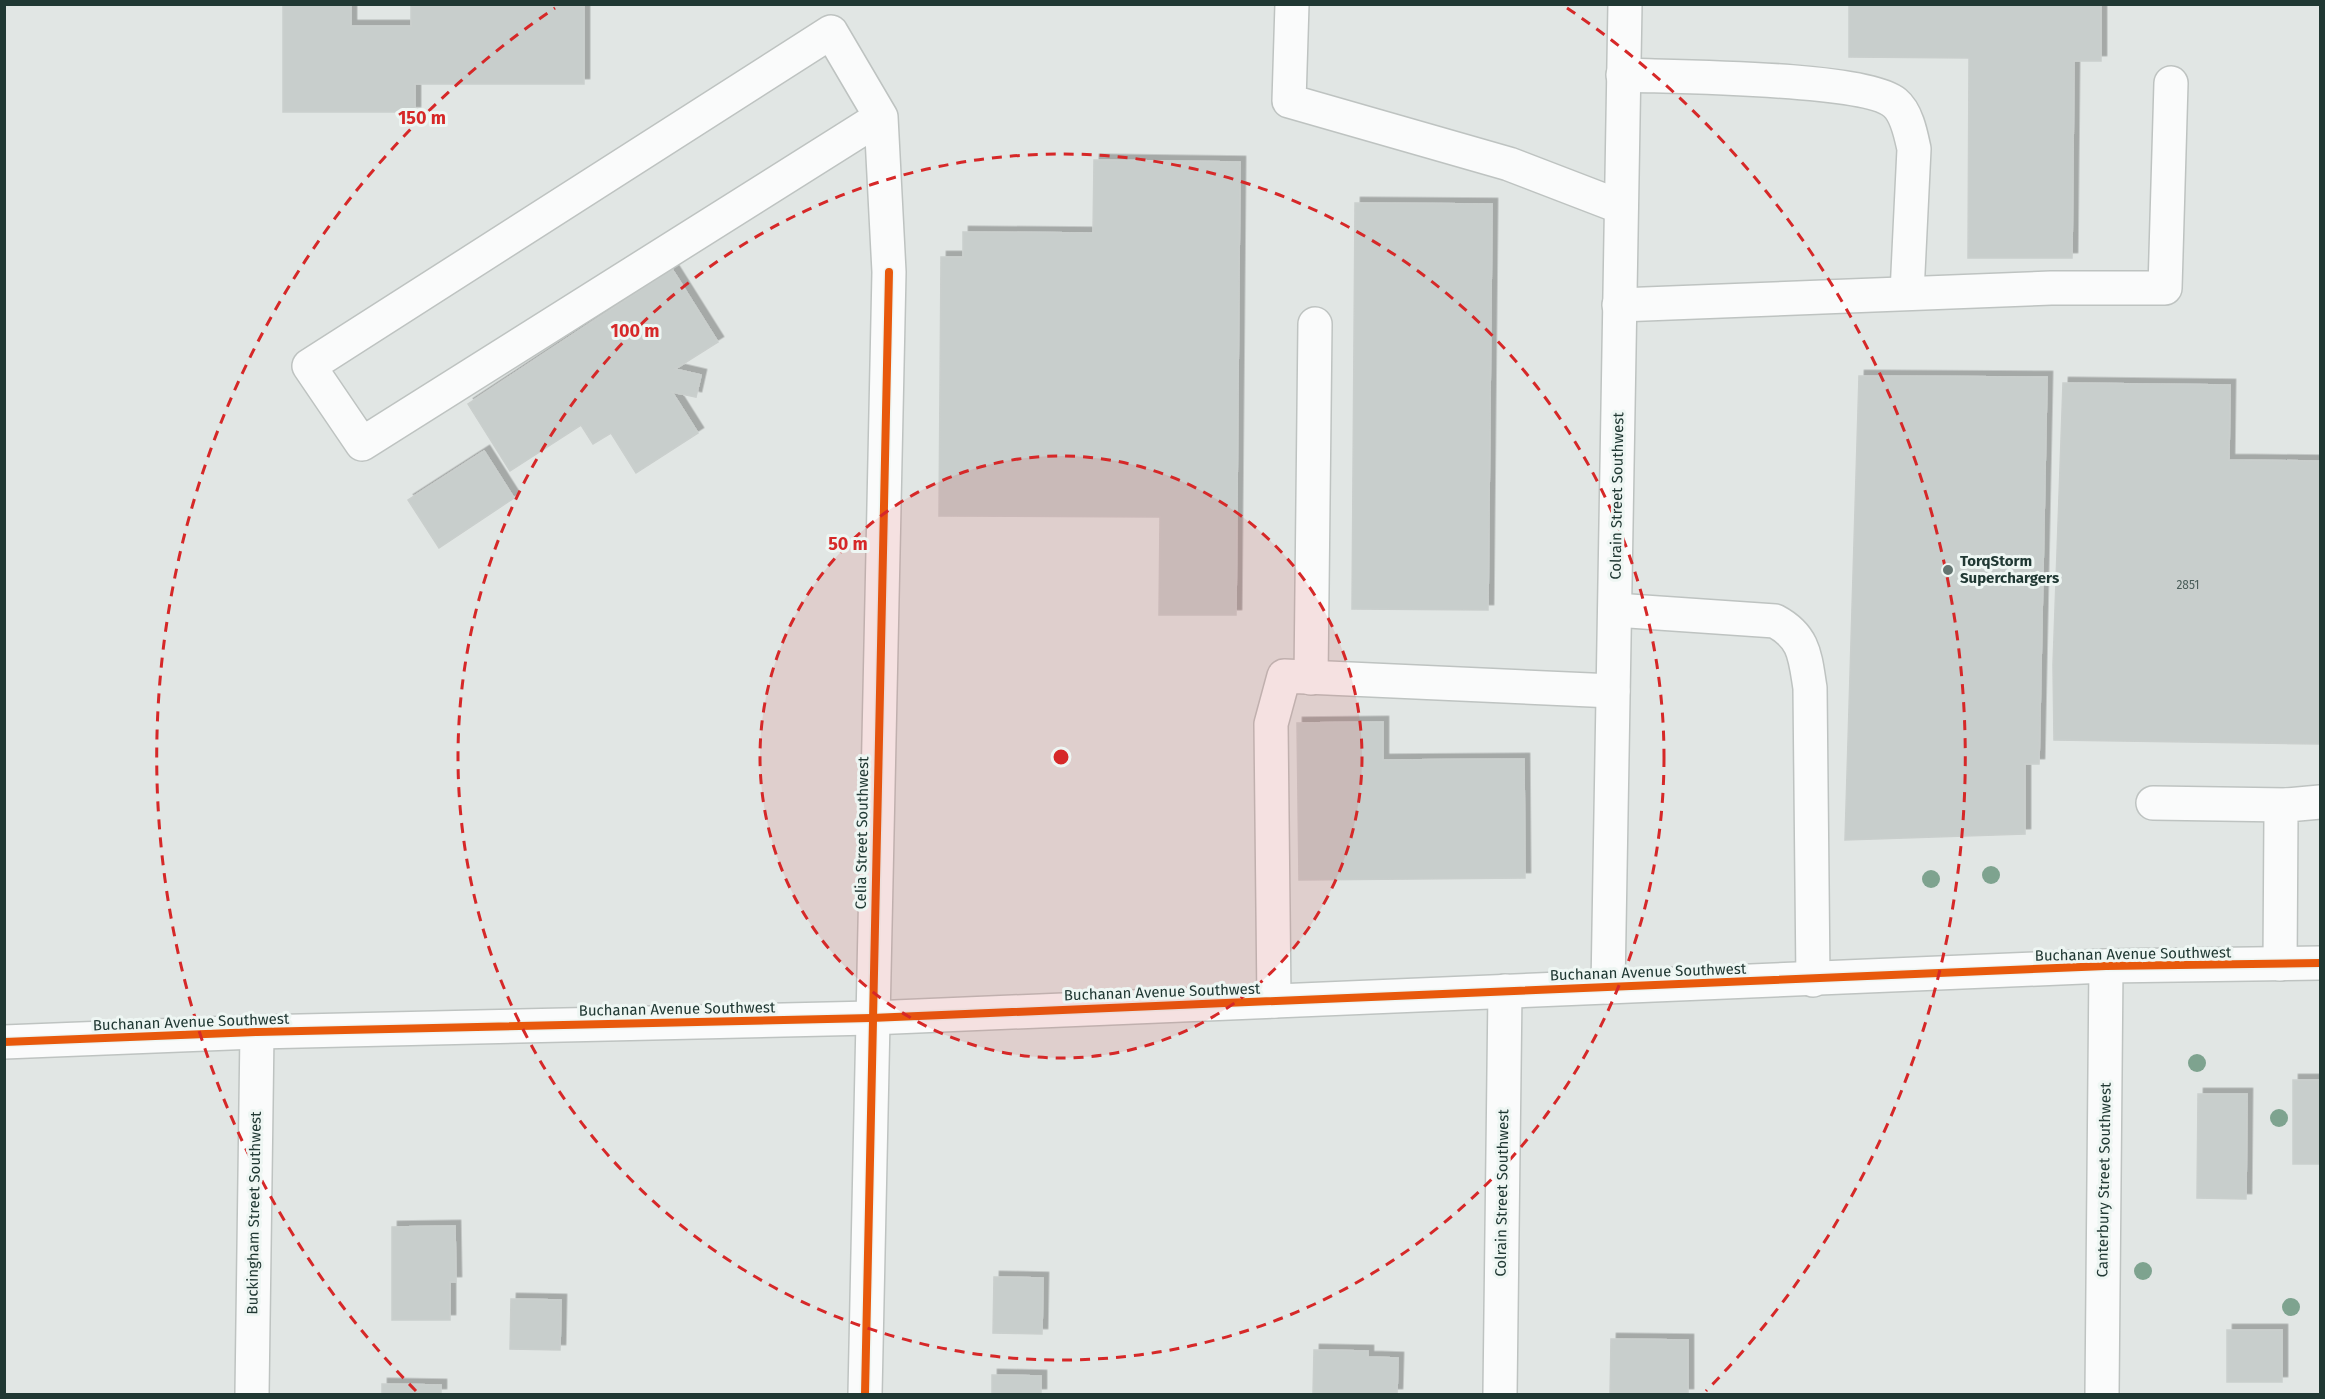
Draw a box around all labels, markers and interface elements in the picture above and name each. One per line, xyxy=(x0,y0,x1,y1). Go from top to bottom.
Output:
text: 150 m xyxy=(398,107,446,129)
text: 100 m xyxy=(611,320,659,342)
street label: Colrain Street Southwest xyxy=(1607,411,1627,580)
text: 50 m xyxy=(828,533,868,555)
place label: TorqStorm Superchargers xyxy=(1960,552,2059,587)
marker: TorqStorm Superchargers xyxy=(1941,563,1955,577)
house number: 2851 xyxy=(2176,578,2200,592)
centre of rings xyxy=(1051,747,1071,767)
street label: Celia Street Southwest xyxy=(852,756,872,910)
street label: Buchanan Avenue Southwest xyxy=(2035,943,2232,965)
street label: Buchanan Avenue Southwest xyxy=(1549,960,1747,984)
street label: Buchanan Avenue Southwest xyxy=(1063,980,1261,1004)
street label: Buchanan Avenue Southwest xyxy=(579,998,776,1020)
street label: Buchanan Avenue Southwest xyxy=(92,1010,290,1034)
street label: Canterbury Street Southwest xyxy=(2093,1082,2115,1278)
street label: Colrain Street Southwest xyxy=(1492,1108,1512,1277)
street label: Buckingham Street Southwest xyxy=(243,1111,265,1315)

